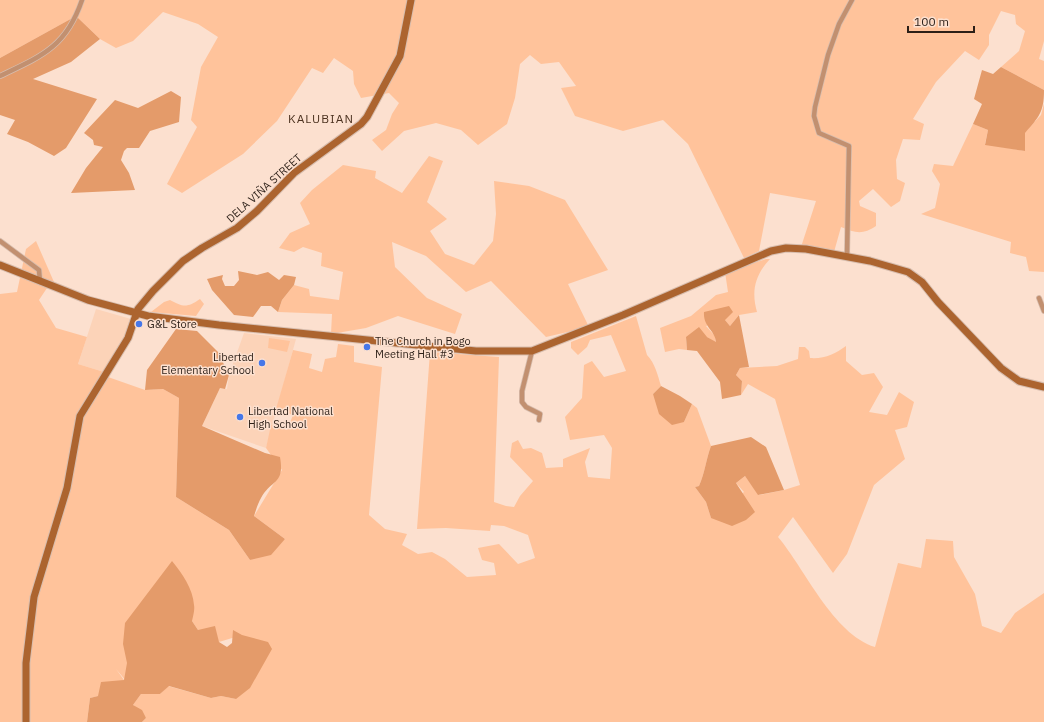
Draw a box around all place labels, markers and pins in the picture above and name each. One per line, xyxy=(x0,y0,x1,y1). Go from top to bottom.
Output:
place label: G&L Store xyxy=(147,317,197,331)
marker: G&L Store xyxy=(134,319,144,329)
place label: The Church in Bogo Meeting Hall #3 xyxy=(375,334,471,361)
marker: The Church in Bogo Meeting Hall #3 xyxy=(362,342,372,352)
place label: Libertad Elementary School xyxy=(161,350,254,377)
marker: Libertad Elementary School xyxy=(257,358,267,368)
place label: Libertad National High School xyxy=(248,404,333,431)
marker: Libertad National High School xyxy=(235,412,245,422)

